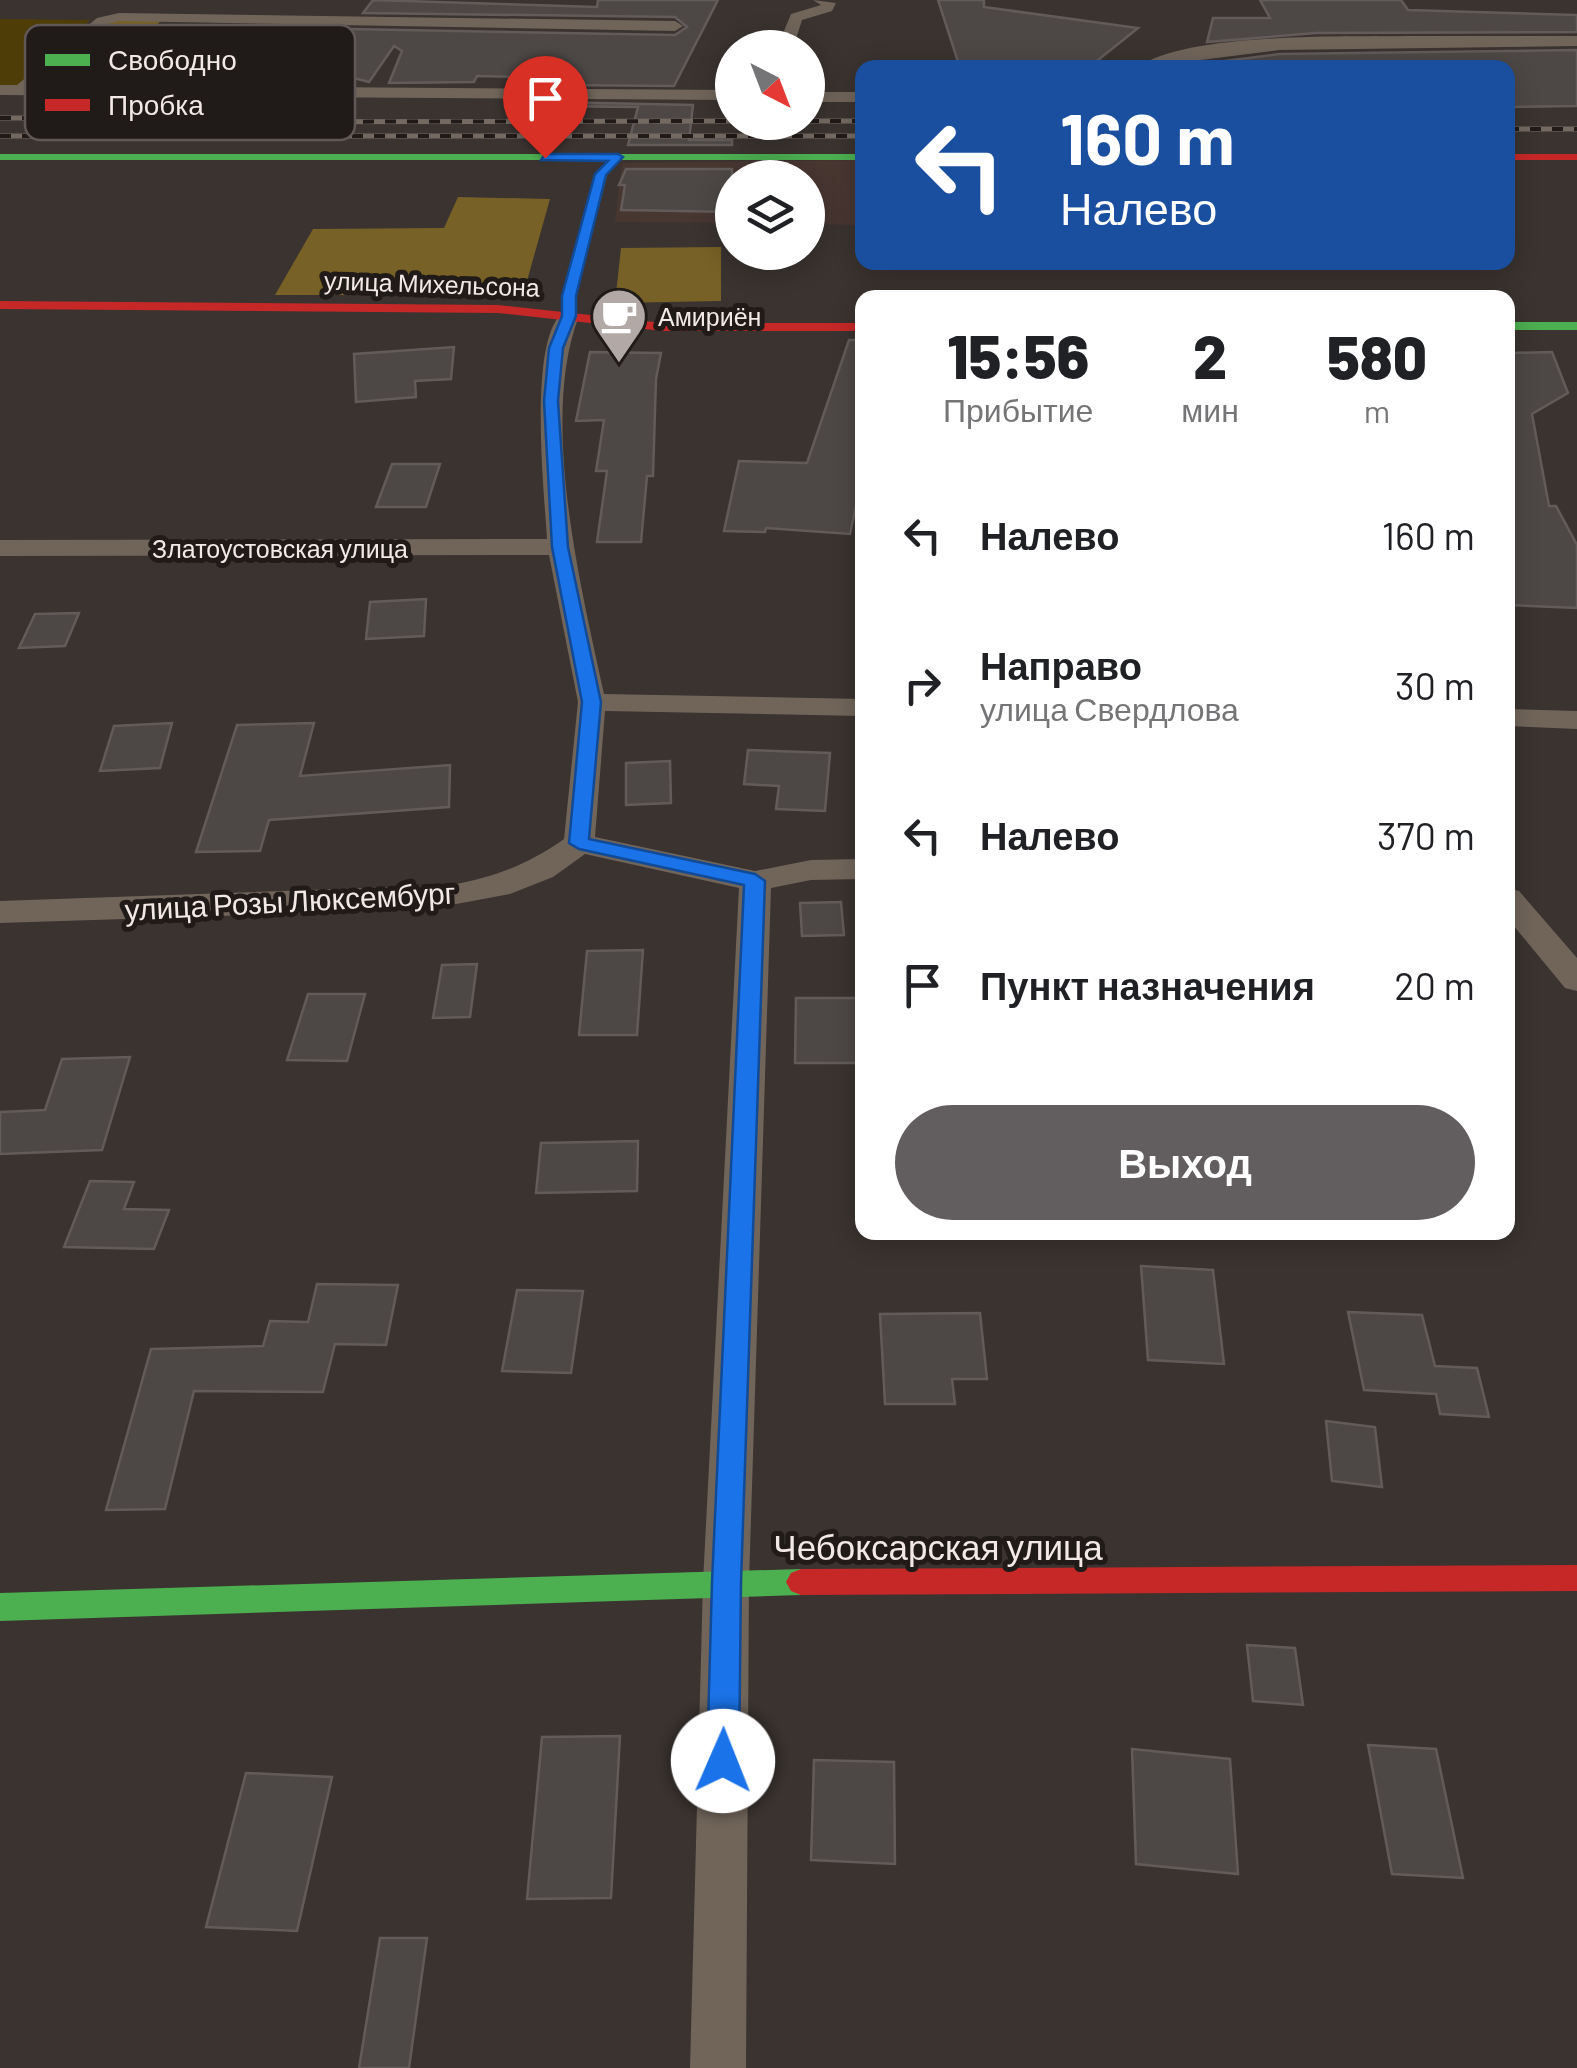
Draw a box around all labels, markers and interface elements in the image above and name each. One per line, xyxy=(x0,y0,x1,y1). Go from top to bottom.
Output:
legend xyxy=(25,25,355,140)
north arrow xyxy=(715,30,825,140)
map controls xyxy=(715,30,825,270)
text: Свободно xyxy=(108,42,237,76)
pin xyxy=(503,56,588,159)
icon: arrive xyxy=(518,71,573,126)
text: Пробка xyxy=(108,87,204,121)
text: 160 m xyxy=(1060,95,1235,179)
icon: left xyxy=(895,100,1025,230)
button: layers xyxy=(715,160,825,270)
text: Налево xyxy=(1060,180,1217,234)
street label: улица Михельсона xyxy=(324,264,540,302)
cafe icon: Амириён xyxy=(589,286,649,365)
place label: Амириён xyxy=(658,301,761,331)
text: 15:56 xyxy=(947,319,1089,391)
text: 2 xyxy=(1193,319,1227,391)
text: 580 xyxy=(1327,320,1427,392)
text: Прибытие xyxy=(943,390,1093,428)
text: мин xyxy=(1181,390,1239,428)
text: m xyxy=(1364,391,1390,429)
icon: left xyxy=(895,508,950,563)
text: Налево xyxy=(980,512,1119,558)
text: 160 m xyxy=(1382,512,1475,558)
street label: Златоустовская улица xyxy=(152,533,408,563)
text: Направо xyxy=(980,642,1142,688)
icon: right xyxy=(895,658,950,713)
text: 30 m xyxy=(1395,662,1475,708)
text: улица Свердлова xyxy=(980,689,1239,727)
icon: left xyxy=(895,808,950,863)
text: Налево xyxy=(980,812,1119,858)
text: 370 m xyxy=(1377,812,1475,858)
street label: улица Розы Люксембург xyxy=(124,873,456,927)
icon: arrive xyxy=(895,958,950,1013)
text: Пункт назначения xyxy=(980,962,1315,1008)
text: 20 m xyxy=(1394,962,1475,1008)
button: Выход xyxy=(895,1105,1475,1220)
street label: Чебоксарская улица xyxy=(773,1525,1103,1567)
position arrow xyxy=(671,1709,775,1813)

